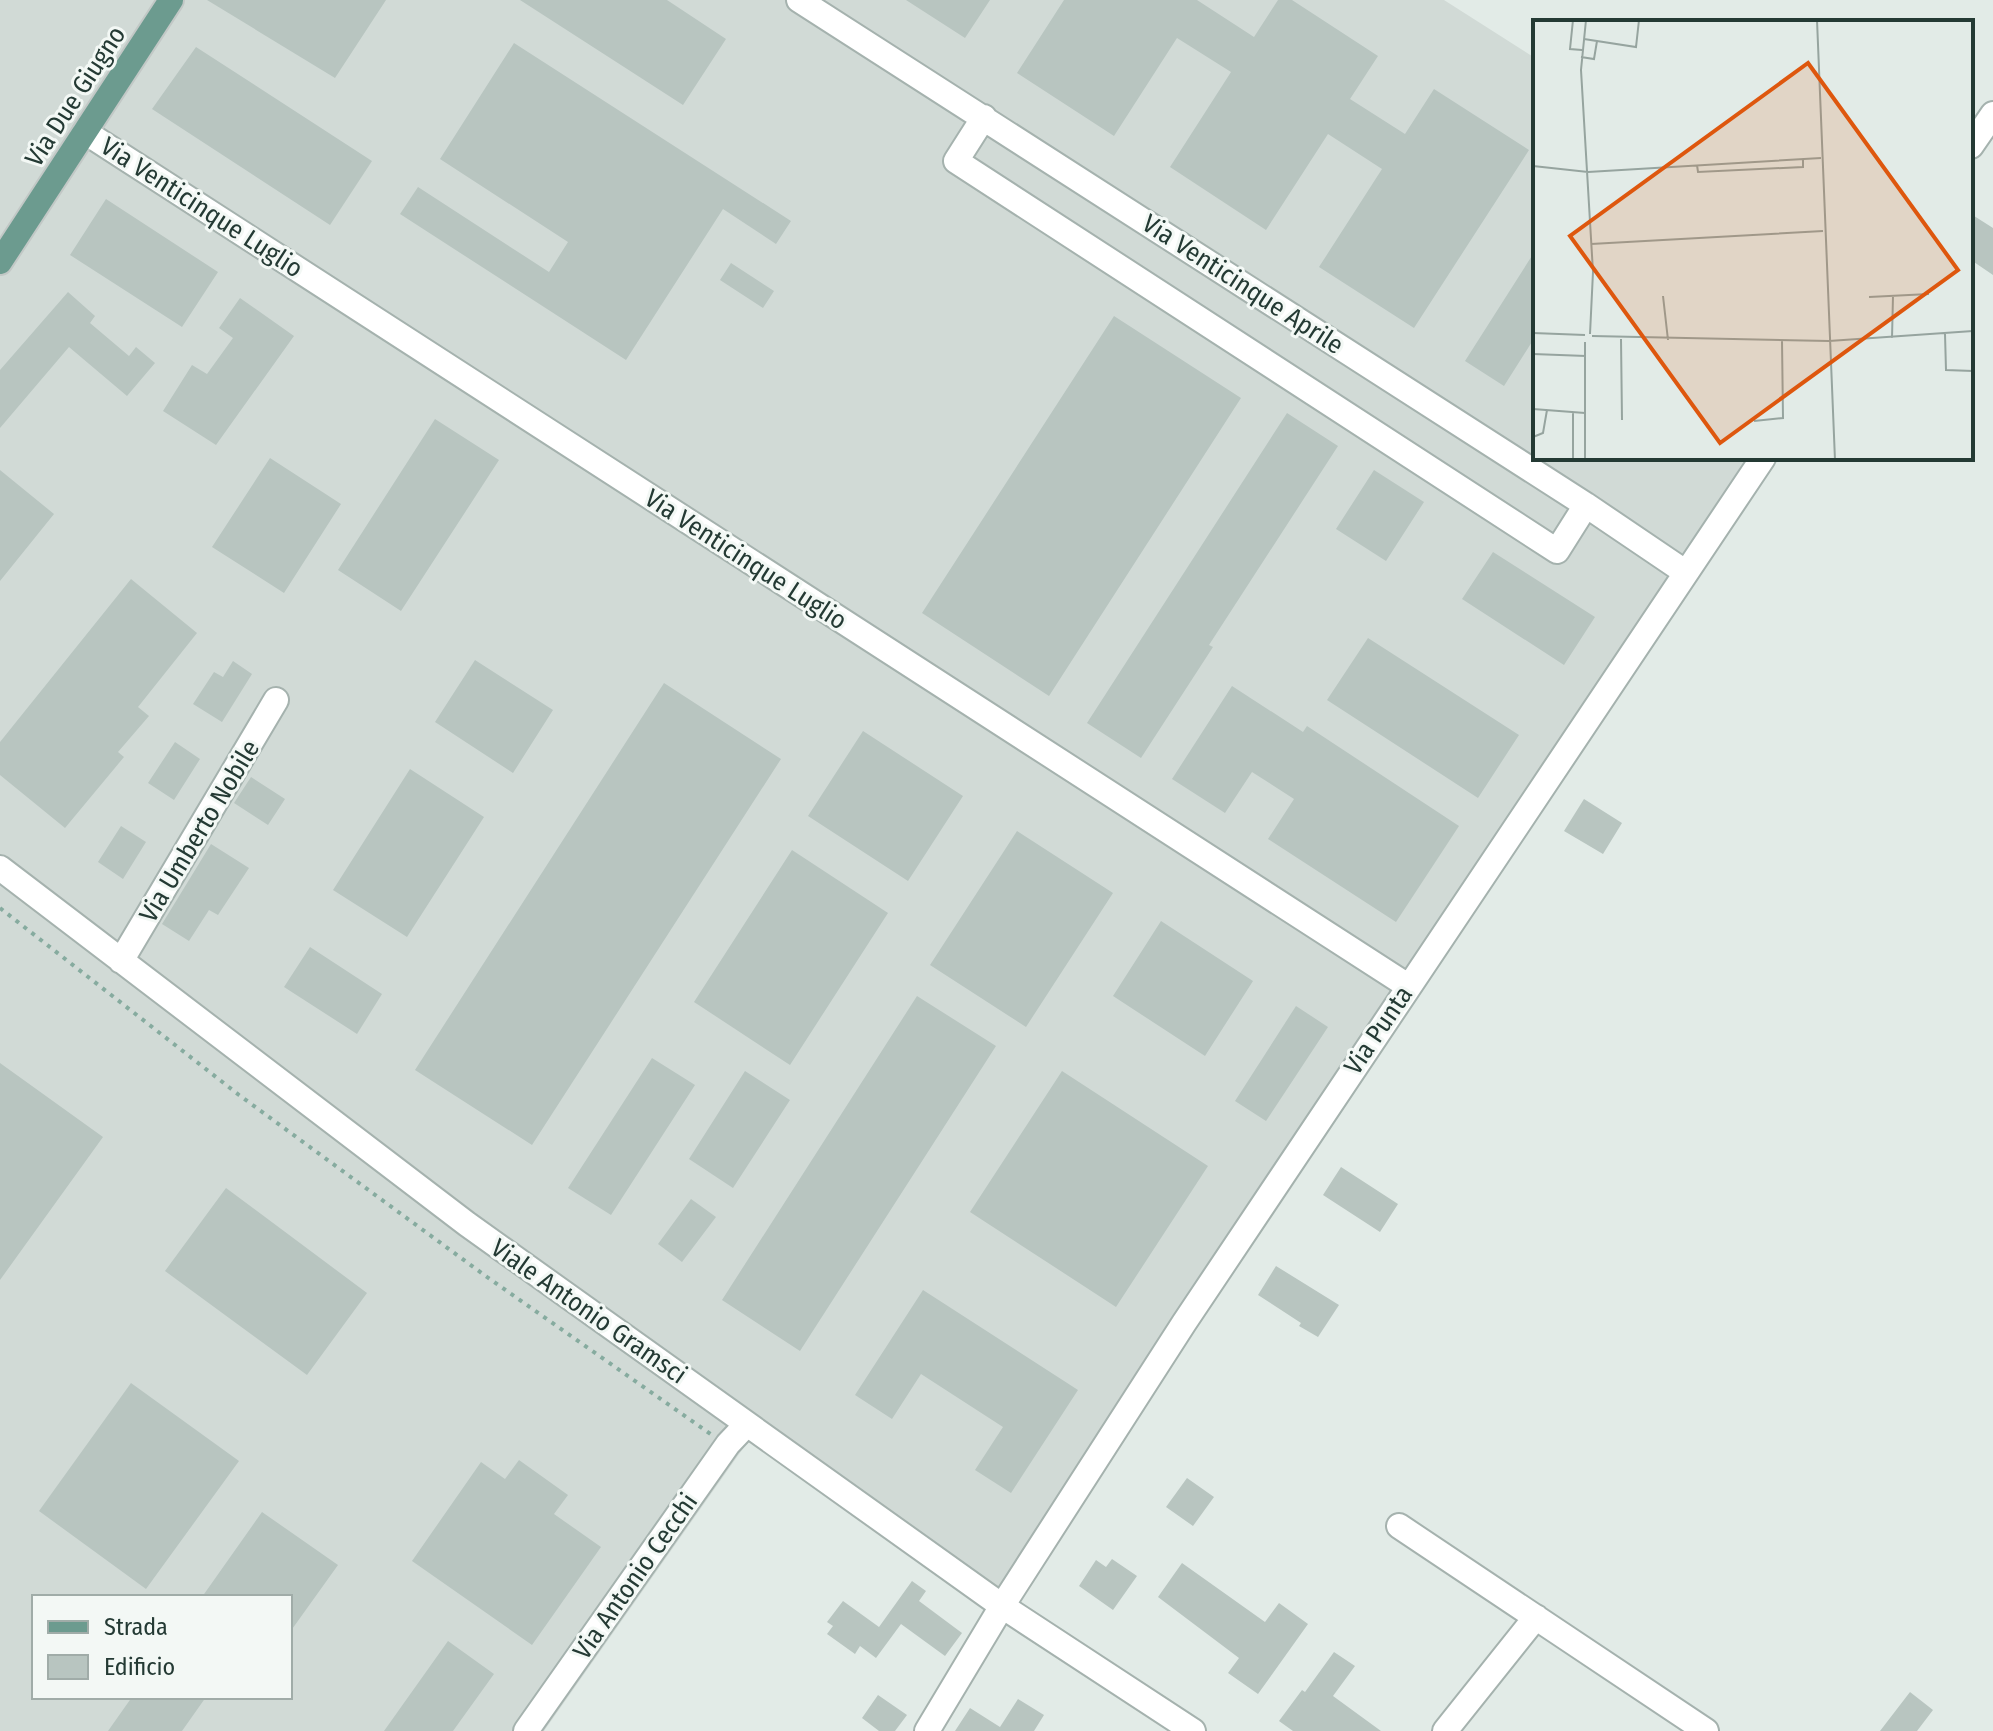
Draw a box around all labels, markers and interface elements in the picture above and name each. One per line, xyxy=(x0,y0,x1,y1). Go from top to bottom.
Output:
street label: Via Due Giugno xyxy=(19,20,132,172)
inset map xyxy=(1533,20,1973,460)
street label: Via Venticinque Luglio xyxy=(95,130,309,284)
street label: Via Venticinque Aprile xyxy=(1136,208,1349,361)
street label: Via Venticinque Luglio xyxy=(639,482,853,636)
street label: Via Umberto Nobile xyxy=(133,735,266,928)
street label: Via Punta xyxy=(1338,980,1419,1080)
street label: Viale Antonio Gramsci xyxy=(485,1232,693,1391)
street label: Via Antonio Cecchi xyxy=(567,1487,704,1665)
legend xyxy=(32,1595,292,1699)
text: Strada xyxy=(104,1613,168,1641)
text: Edificio xyxy=(104,1653,175,1681)

